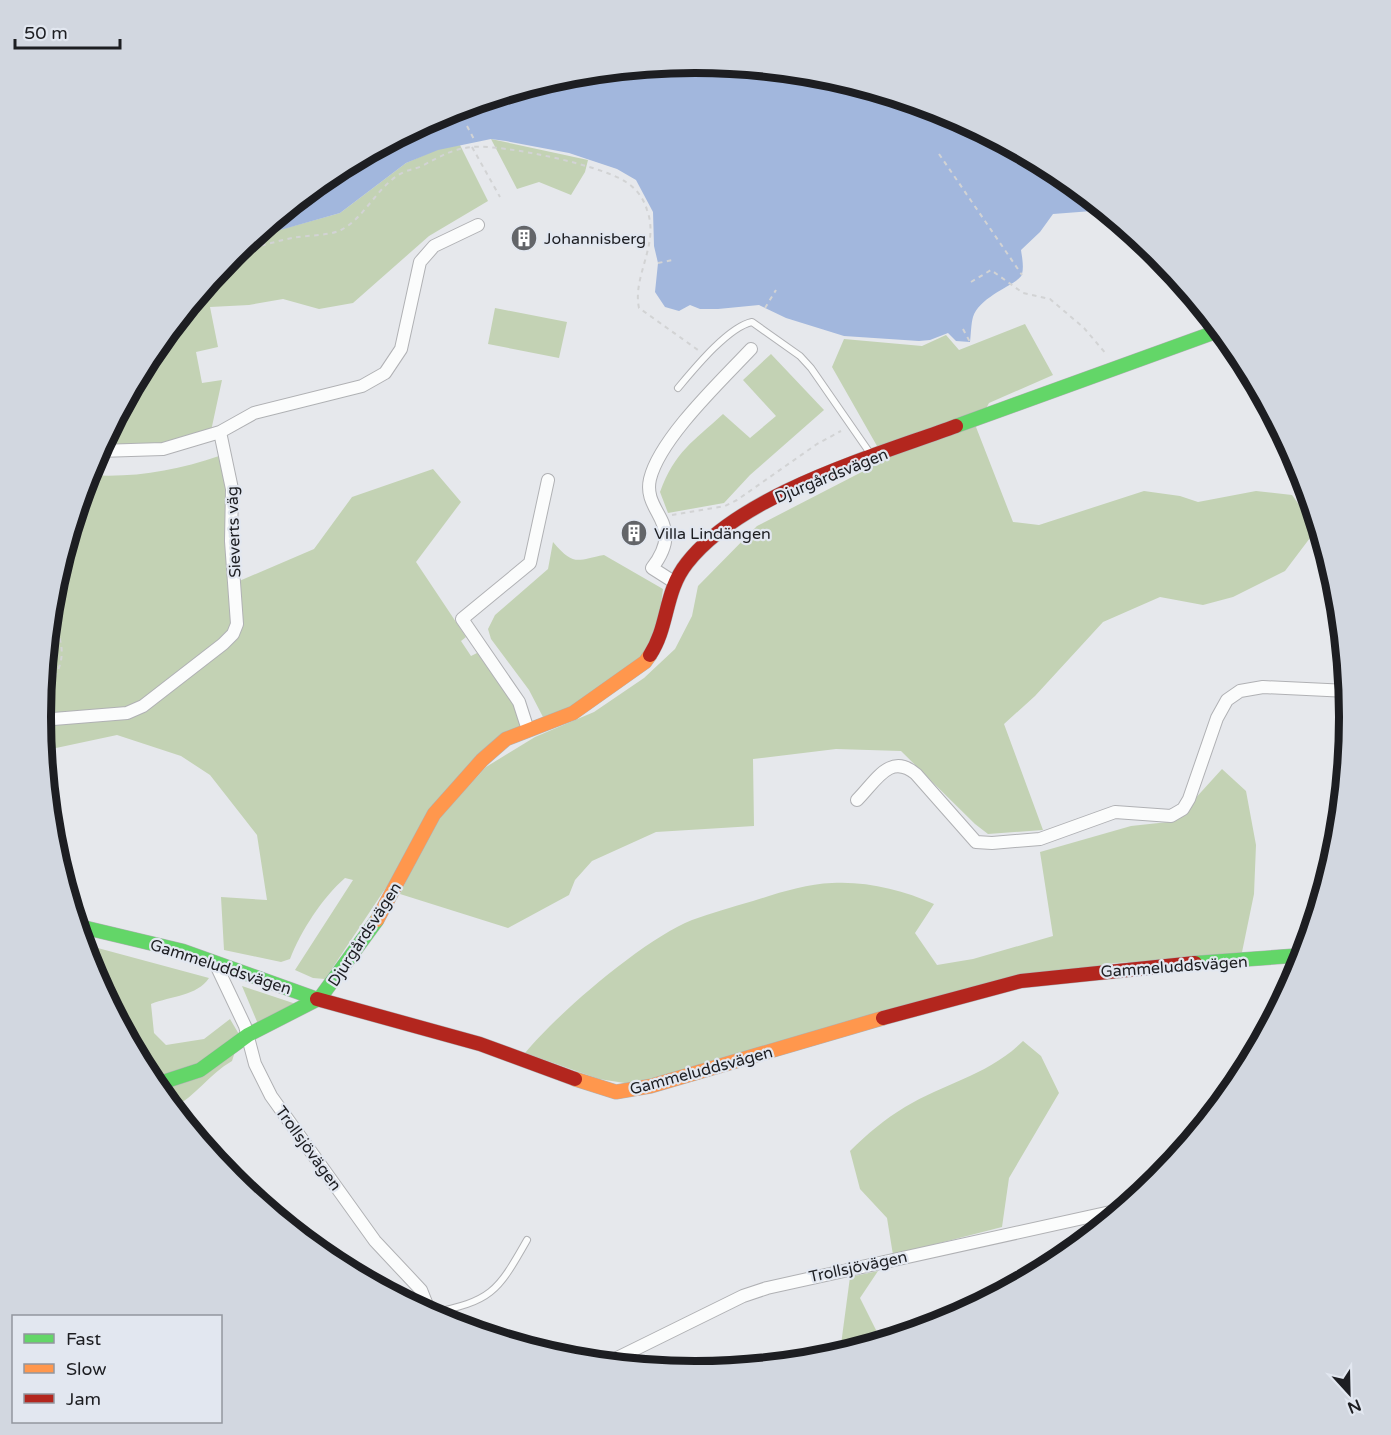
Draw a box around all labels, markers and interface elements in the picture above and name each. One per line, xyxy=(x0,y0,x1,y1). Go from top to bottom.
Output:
scale bar xyxy=(15,12,120,50)
text: 50 m xyxy=(24,22,68,44)
building icon: Johannisberg xyxy=(509,223,539,253)
place label: Johannisberg xyxy=(544,229,646,249)
street label: Djurgårdsvägen xyxy=(772,444,891,508)
street label: Sieverts väg xyxy=(222,486,246,578)
building icon: Villa Lindängen xyxy=(619,518,649,548)
place label: Villa Lindängen xyxy=(654,524,771,544)
street label: Djurgårdsvägen xyxy=(324,879,406,991)
street label: Gammeluddsvägen xyxy=(148,935,294,999)
street label: Gammeluddsvägen xyxy=(1100,952,1248,982)
street label: Gammeluddsvägen xyxy=(628,1042,775,1100)
street label: Trollsjövägen xyxy=(271,1102,346,1195)
street label: Trollsjövägen xyxy=(807,1247,909,1287)
legend xyxy=(12,1315,222,1423)
text: Fast xyxy=(66,1328,101,1350)
text: Slow xyxy=(66,1358,107,1380)
north arrow xyxy=(1319,1363,1379,1423)
text: Jam xyxy=(66,1388,101,1410)
text: N xyxy=(1345,1394,1364,1418)

